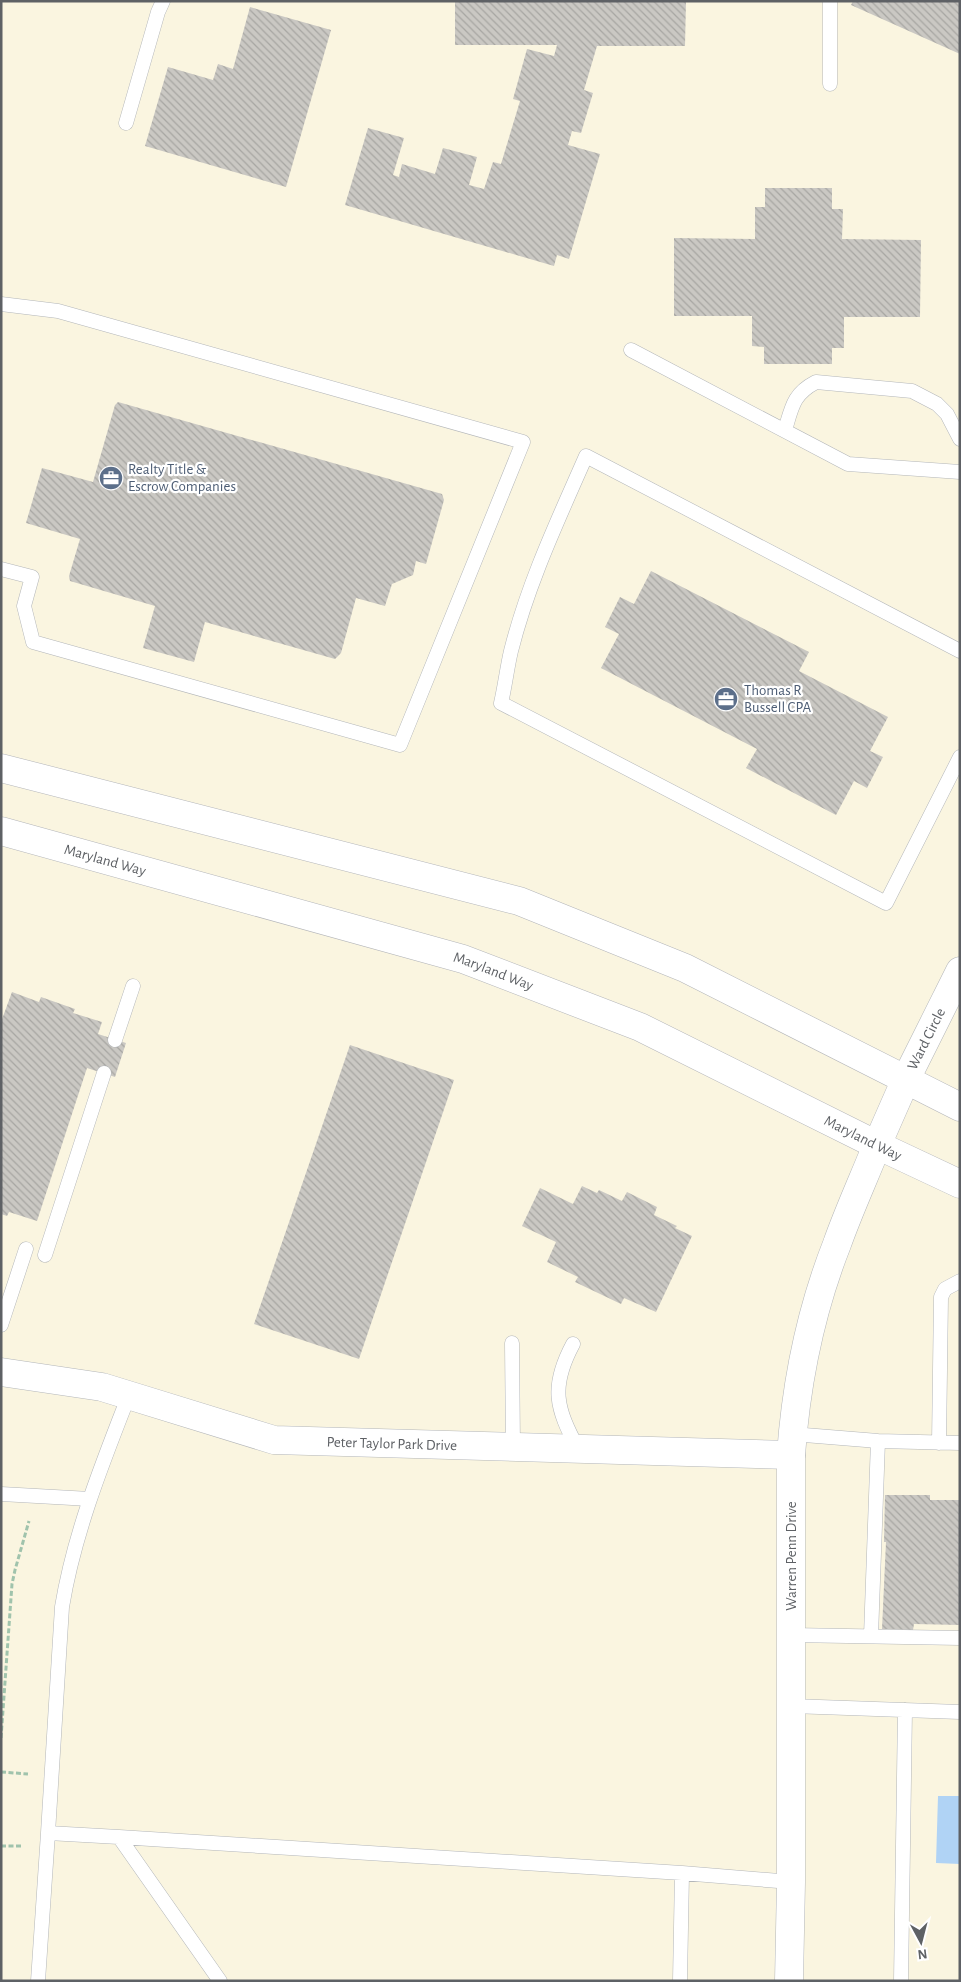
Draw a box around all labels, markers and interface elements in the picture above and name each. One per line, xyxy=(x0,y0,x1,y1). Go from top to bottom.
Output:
place label: Realty Title & Escrow Companies xyxy=(128,462,236,494)
office icon: Realty Title & Escrow Companies xyxy=(98,465,124,491)
place label: Thomas R Bussell CPA xyxy=(744,683,811,715)
office icon: Thomas R Bussell CPA xyxy=(713,686,739,712)
street label: Maryland Way xyxy=(63,841,148,878)
street label: Maryland Way xyxy=(452,949,536,993)
street label: Ward Circle xyxy=(904,1005,948,1072)
street label: Maryland Way xyxy=(822,1113,905,1163)
street label: Peter Taylor Park Drive xyxy=(326,1434,457,1453)
street label: Warren Penn Drive xyxy=(784,1501,799,1611)
north arrow xyxy=(896,1917,946,1967)
text: N xyxy=(917,1946,928,1961)

